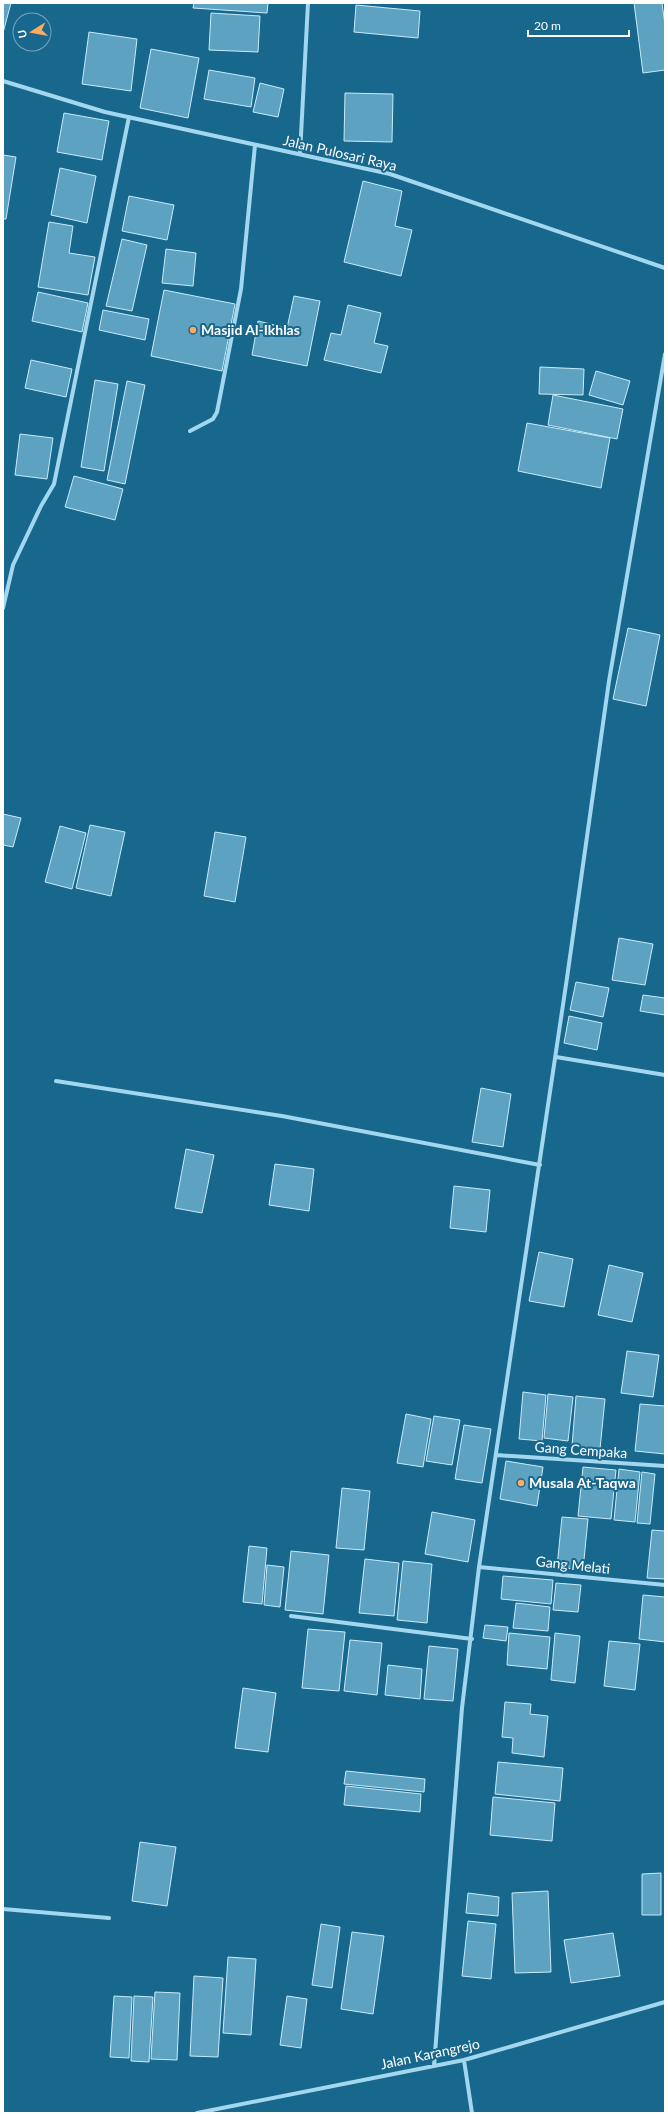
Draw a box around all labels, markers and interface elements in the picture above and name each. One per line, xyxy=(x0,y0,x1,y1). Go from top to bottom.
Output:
north arrow xyxy=(12,12,52,52)
scale bar xyxy=(528,12,629,38)
text: 20 m xyxy=(534,18,561,33)
text: U xyxy=(15,29,29,39)
street label: Jalan Pulosari Raya xyxy=(282,131,399,174)
place label: Masjid Al-Ikhlas xyxy=(201,321,300,338)
marker: Masjid Al-Ikhlas xyxy=(188,325,198,335)
street label: Gang Cempaka xyxy=(534,1438,628,1461)
place label: Musala At-Taqwa xyxy=(529,1474,636,1491)
marker: Musala At-Taqwa xyxy=(516,1478,526,1488)
street label: Gang Melati xyxy=(535,1552,611,1577)
street label: Jalan Karangrejo xyxy=(379,2035,481,2072)

